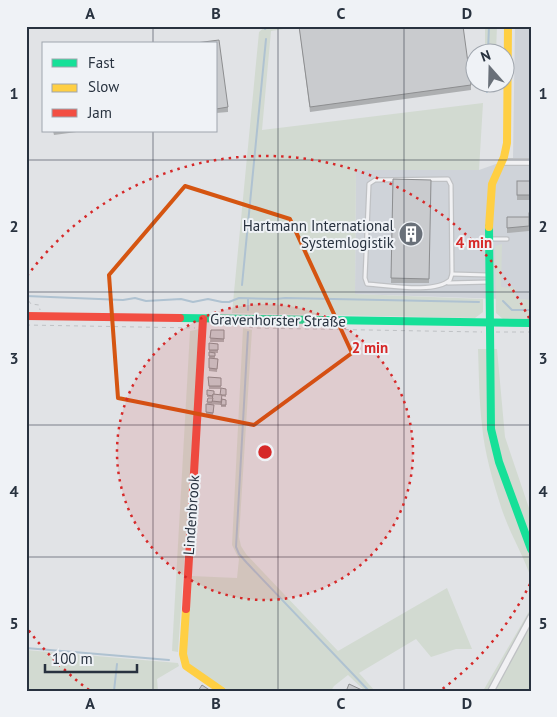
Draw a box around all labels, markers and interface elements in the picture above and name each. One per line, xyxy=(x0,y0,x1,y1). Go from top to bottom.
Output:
text: A xyxy=(85,3,95,23)
text: B xyxy=(211,3,221,23)
text: C xyxy=(337,3,346,23)
text: D xyxy=(462,3,472,23)
legend xyxy=(42,42,218,132)
north arrow xyxy=(464,42,514,92)
text: N xyxy=(478,46,493,66)
text: Fast xyxy=(88,53,115,72)
text: Slow xyxy=(88,77,119,96)
text: 1 xyxy=(9,83,19,103)
text: 1 xyxy=(538,83,548,103)
text: Jam xyxy=(87,103,112,122)
text: 2 xyxy=(9,216,19,236)
place label: Hartmann International Systemlogistik xyxy=(243,216,395,252)
text: 2 xyxy=(538,216,548,236)
building icon: Hartmann International Systemlogistik xyxy=(398,221,424,247)
text: 4 min xyxy=(456,233,492,252)
street label: Gravenhorster Straße xyxy=(210,309,346,331)
text: 2 min xyxy=(352,338,388,357)
text: 3 xyxy=(9,348,19,368)
text: 3 xyxy=(538,348,548,368)
centre of rings xyxy=(256,443,274,461)
street label: Lindenbrook xyxy=(179,473,203,556)
text: 4 xyxy=(9,481,19,501)
text: 4 xyxy=(538,481,548,501)
text: 5 xyxy=(9,613,19,633)
text: 5 xyxy=(538,613,548,633)
scale bar xyxy=(45,642,138,674)
text: 100 m xyxy=(52,649,93,668)
text: A xyxy=(85,693,95,713)
text: B xyxy=(211,693,221,713)
text: C xyxy=(337,693,346,713)
text: D xyxy=(462,693,472,713)

